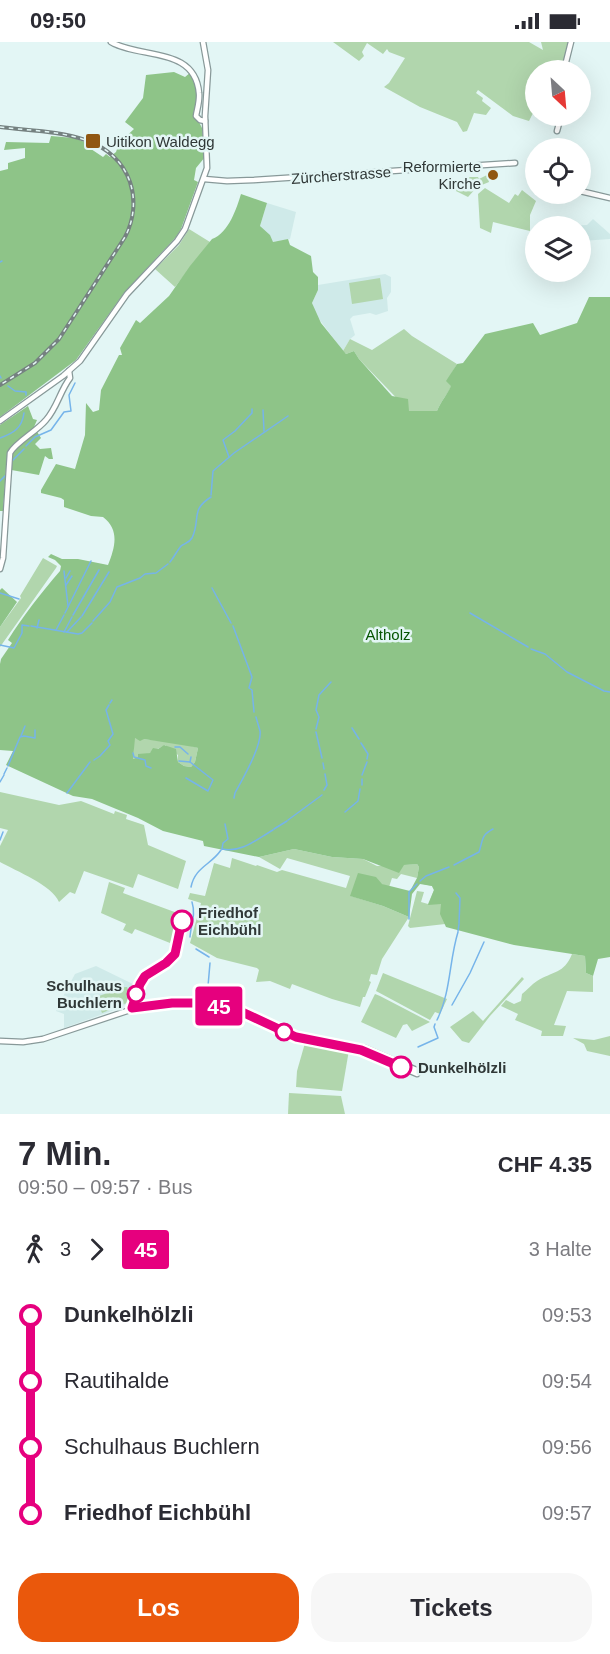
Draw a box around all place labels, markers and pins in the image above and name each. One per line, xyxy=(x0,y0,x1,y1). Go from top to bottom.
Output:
marker: Uitikon Waldegg xyxy=(84,132,102,150)
place label: Uitikon Waldegg xyxy=(106,133,215,150)
place label: Reformierte Kirche xyxy=(403,158,481,192)
marker: Reformierte Kirche xyxy=(486,168,500,182)
place label: Friedhof Eichbühl xyxy=(198,904,261,938)
marker: Friedhof Eichbühl xyxy=(171,910,193,932)
place label: Schulhaus Buchlern xyxy=(46,977,122,1011)
marker: Schulhaus Buchlern xyxy=(127,985,145,1003)
unlabelled marker xyxy=(275,1023,293,1041)
marker: Dunkelhölzli xyxy=(390,1056,412,1078)
place label: Dunkelhölzli xyxy=(418,1059,506,1076)

